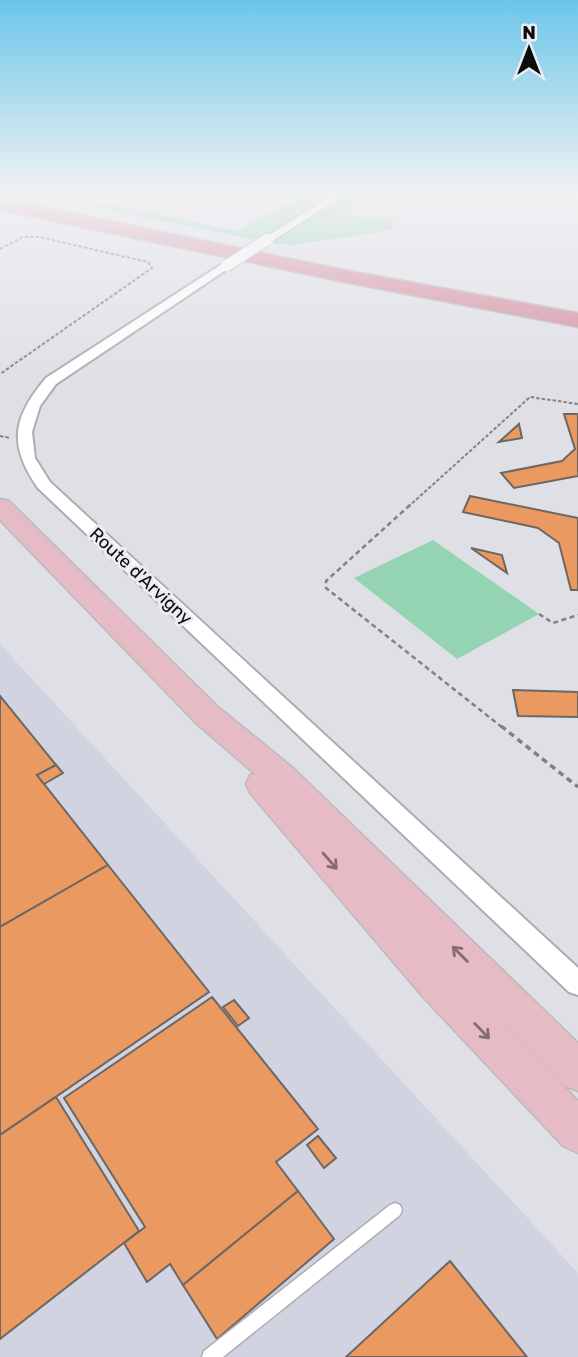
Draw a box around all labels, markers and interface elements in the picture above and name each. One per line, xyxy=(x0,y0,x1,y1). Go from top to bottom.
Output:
north arrow xyxy=(494,14,564,84)
text: N xyxy=(522,21,536,44)
street label: Route d'Arvigny xyxy=(85,523,197,629)
one-way arrow xyxy=(322,852,338,870)
one-way arrow xyxy=(452,946,469,963)
one-way arrow xyxy=(473,1022,490,1039)

